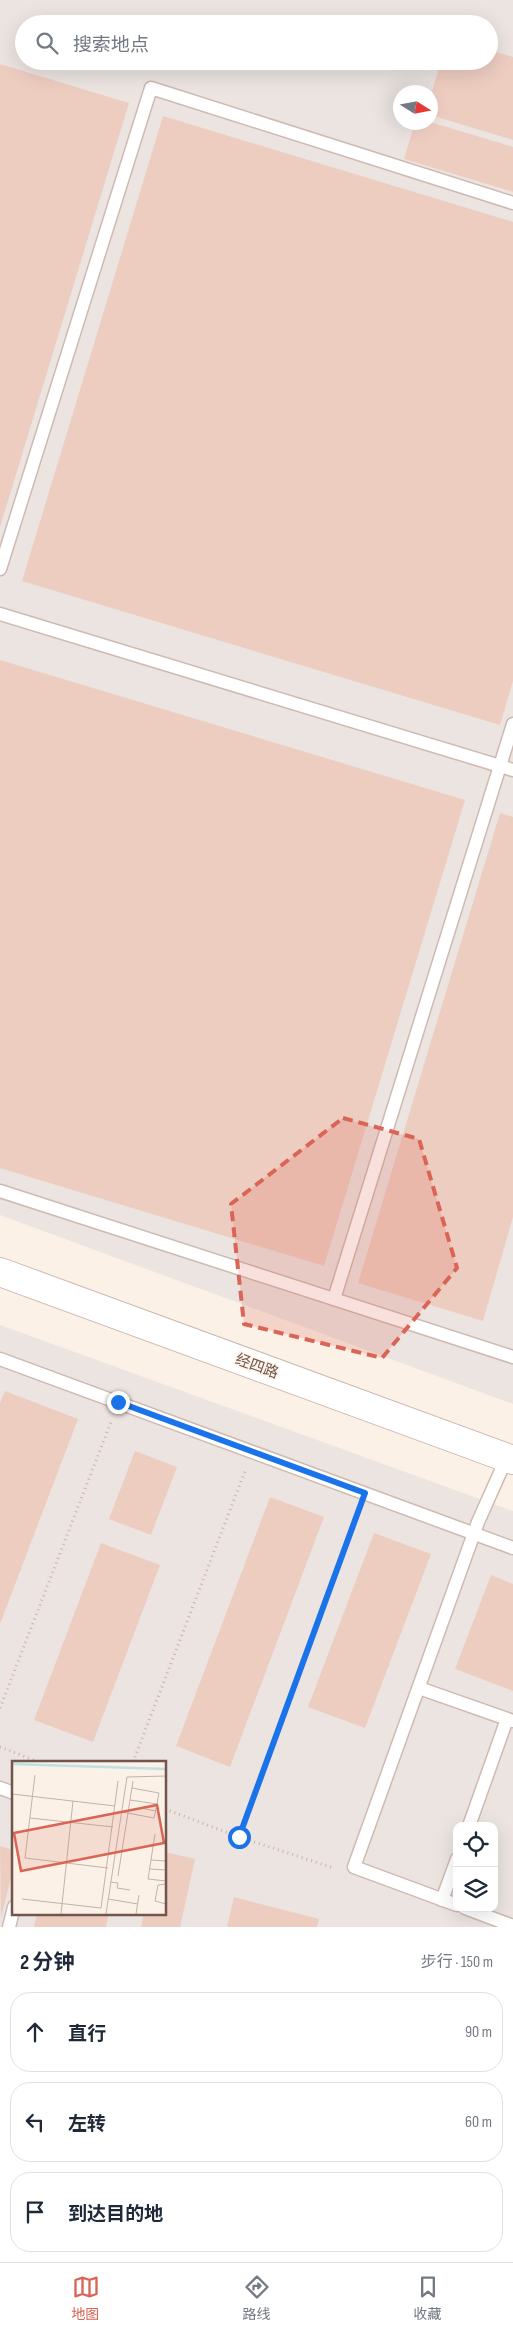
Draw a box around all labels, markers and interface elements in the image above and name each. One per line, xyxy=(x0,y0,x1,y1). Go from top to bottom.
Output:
search box xyxy=(15,15,498,70)
icon: search xyxy=(33,29,61,57)
text: 搜索地点 xyxy=(73,34,149,57)
north arrow xyxy=(393,85,438,130)
street label: 经四路 xyxy=(232,1350,281,1383)
route end xyxy=(107,1391,130,1414)
inset map xyxy=(12,1761,166,1914)
map controls xyxy=(453,1822,498,1912)
button: locate xyxy=(453,1822,498,1867)
route start xyxy=(228,1826,251,1849)
button: layers xyxy=(453,1867,498,1912)
text: 2 分钟 xyxy=(20,1950,74,1975)
text: 步行 · 150 m xyxy=(421,1953,493,1972)
icon: ahead xyxy=(21,2018,49,2046)
text: 直行 xyxy=(68,2023,106,2046)
text: 90 m xyxy=(465,2023,492,2042)
icon: left xyxy=(21,2108,49,2136)
text: 左转 xyxy=(68,2113,106,2136)
text: 60 m xyxy=(465,2113,492,2132)
icon: arrive xyxy=(21,2198,49,2226)
text: 到达目的地 xyxy=(68,2203,163,2226)
tab: 地图 xyxy=(72,2273,100,2323)
tab: 路线 xyxy=(243,2273,271,2323)
tab: 收藏 xyxy=(414,2273,442,2323)

